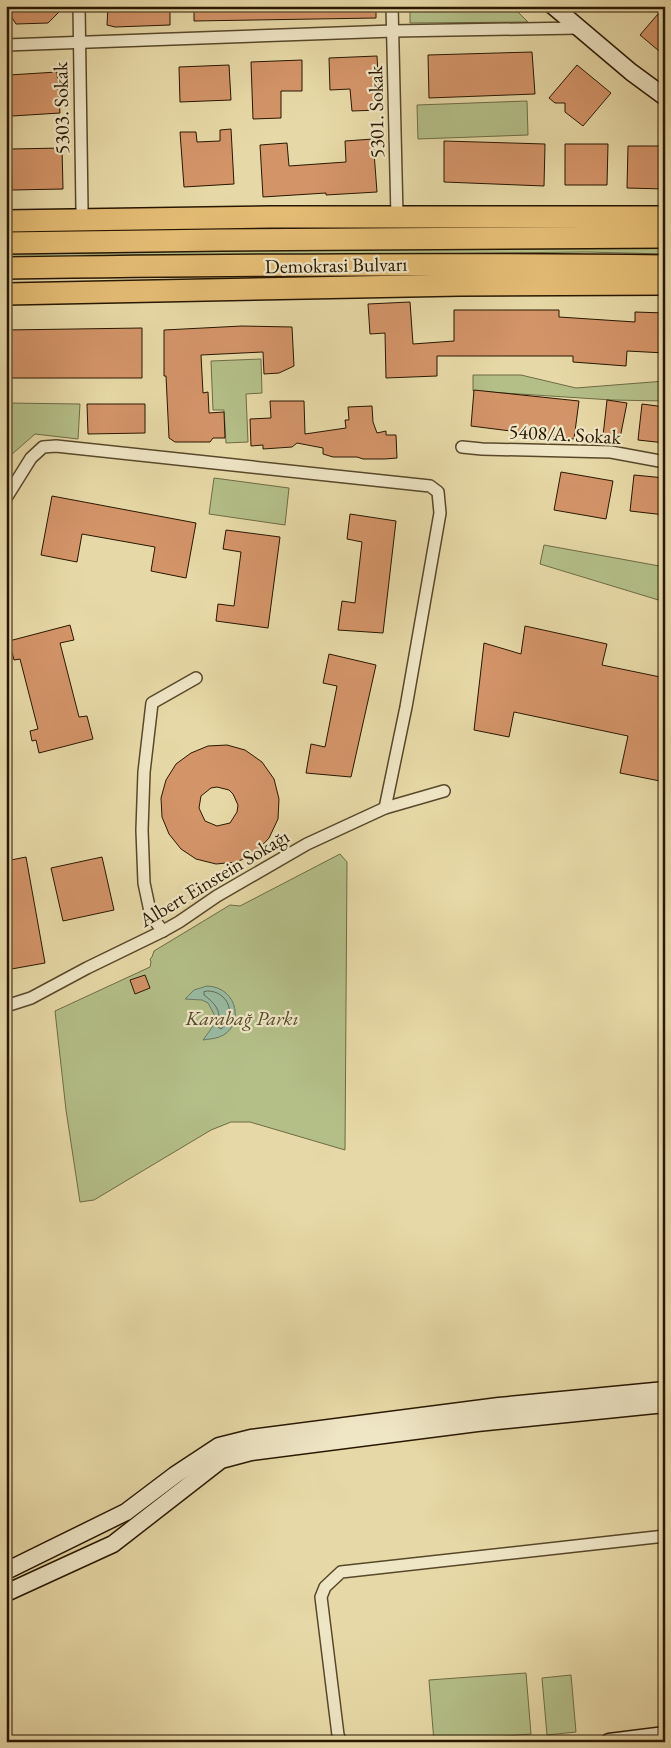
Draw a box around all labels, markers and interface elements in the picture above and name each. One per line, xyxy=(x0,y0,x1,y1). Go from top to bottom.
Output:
street label: 5303. Sokak xyxy=(47,61,75,155)
street label: 5301. Sokak xyxy=(362,65,390,159)
street label: Demokrasi Bulvarı xyxy=(265,251,408,279)
street label: 5408/A. Sokak xyxy=(508,418,622,450)
street label: Albert Einstein Sokağı xyxy=(133,823,294,934)
park label: Karabağ Parkı xyxy=(184,1005,299,1031)

